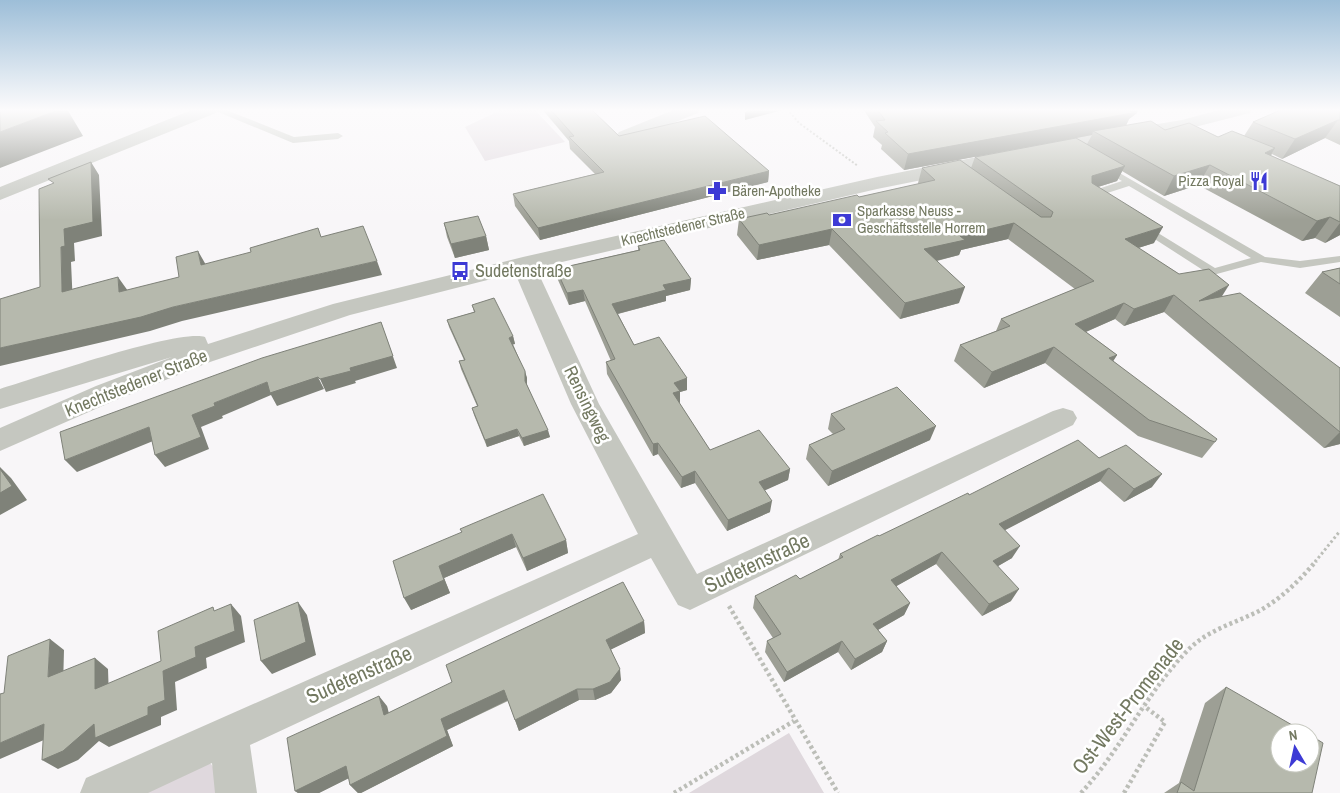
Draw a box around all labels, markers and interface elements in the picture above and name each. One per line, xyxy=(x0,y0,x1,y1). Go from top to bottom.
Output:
place label: Pizza Royal xyxy=(1178,170,1244,191)
restaurant icon: Pizza Royal xyxy=(1248,170,1270,192)
pharmacy icon: Bären-Apotheke xyxy=(706,180,728,202)
place label: Bären-Apotheke xyxy=(732,180,821,201)
place label: Sparkasse Neuss - Geschäftsstelle Horrem xyxy=(857,200,986,238)
street label: Knechtstedener Straße xyxy=(619,202,747,251)
bank icon: Sparkasse Neuss - Geschäftsstelle Horrem xyxy=(831,209,853,231)
place label: Sudetenstraße xyxy=(475,258,572,283)
bus stop icon: Sudetenstraße xyxy=(449,260,471,282)
street label: Knechtstedener Straße xyxy=(61,343,211,423)
street label: Rensingweg xyxy=(558,361,617,447)
street label: Sudetenstraße xyxy=(699,526,814,600)
street label: Ost-West-Promenade xyxy=(1065,631,1190,780)
street label: Sudetenstraße xyxy=(301,638,416,711)
north arrow xyxy=(1270,723,1320,773)
text: N xyxy=(1287,726,1298,745)

